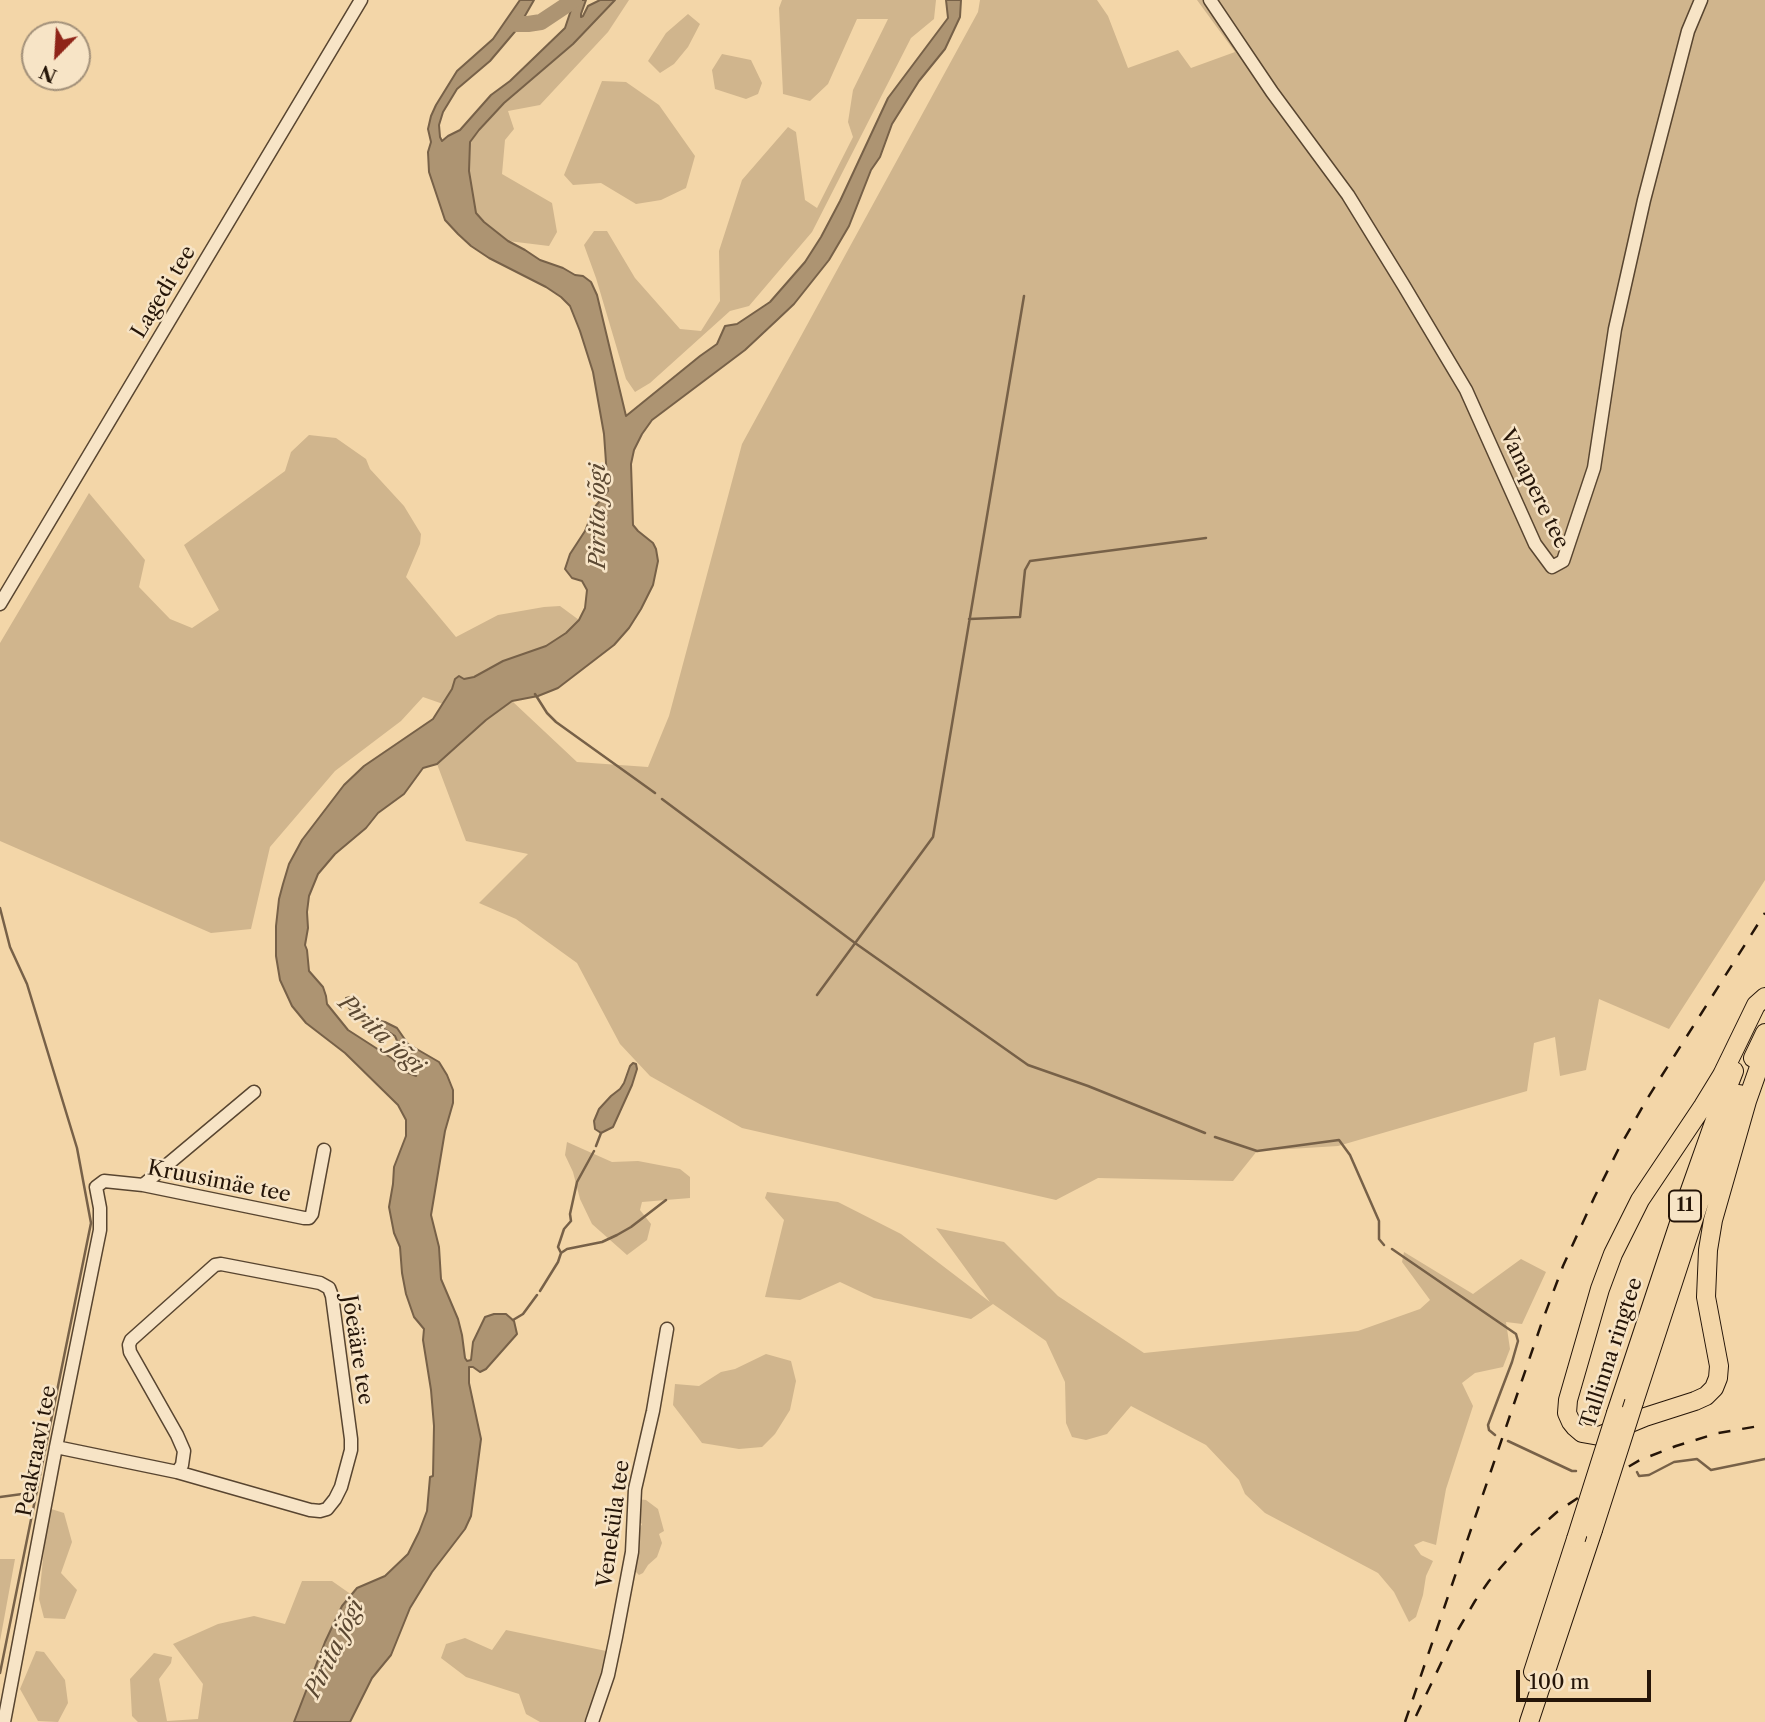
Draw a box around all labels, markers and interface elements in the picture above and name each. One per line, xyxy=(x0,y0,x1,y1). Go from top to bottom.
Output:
north arrow xyxy=(21,21,91,91)
text: N xyxy=(36,60,60,88)
street label: Lagedi tee xyxy=(127,241,201,343)
street label: Vanapere tee xyxy=(1494,425,1574,553)
water label: Pirita jõgi xyxy=(584,463,612,569)
water label: Pirita jõgi xyxy=(333,989,429,1081)
street label: Kruusimäe tee xyxy=(145,1156,293,1208)
road number: 11 xyxy=(1669,1190,1701,1222)
street label: Tallinna ringtee xyxy=(1576,1274,1648,1432)
street label: Jõeääre tee xyxy=(336,1293,378,1407)
street label: Peakraavi tee xyxy=(12,1383,62,1519)
street label: Veneküla tee xyxy=(593,1459,635,1589)
water label: Pirita jõgi xyxy=(299,1596,371,1702)
scale bar xyxy=(1520,1656,1655,1700)
text: 100 m xyxy=(1529,1669,1590,1694)

